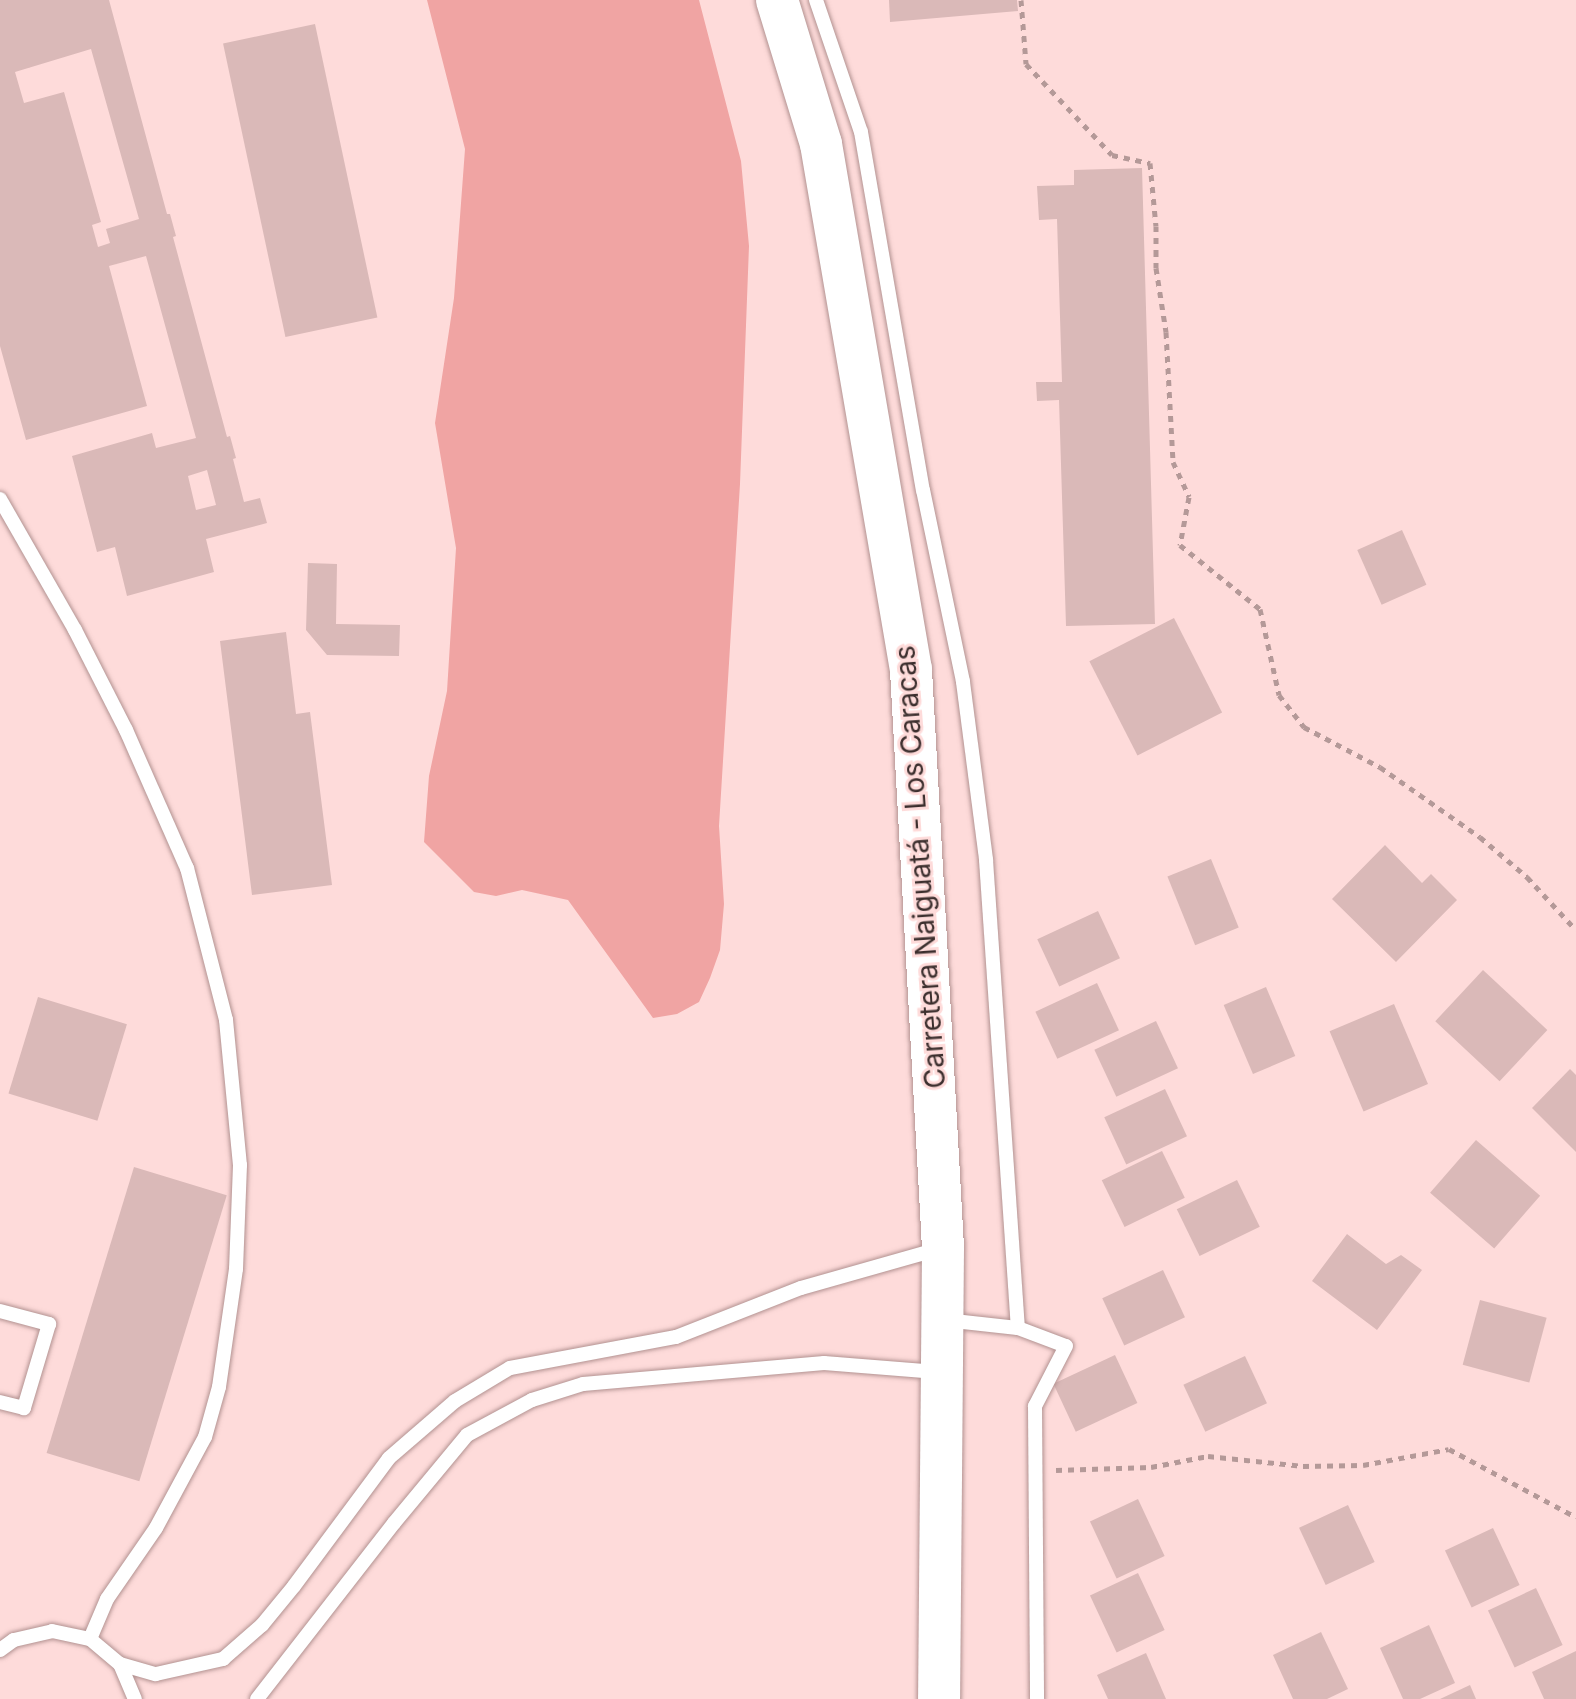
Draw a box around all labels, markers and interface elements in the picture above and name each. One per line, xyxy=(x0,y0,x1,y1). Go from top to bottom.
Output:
street label: Carretera Naiguatá - Los Caracas xyxy=(888,644,952,1090)

